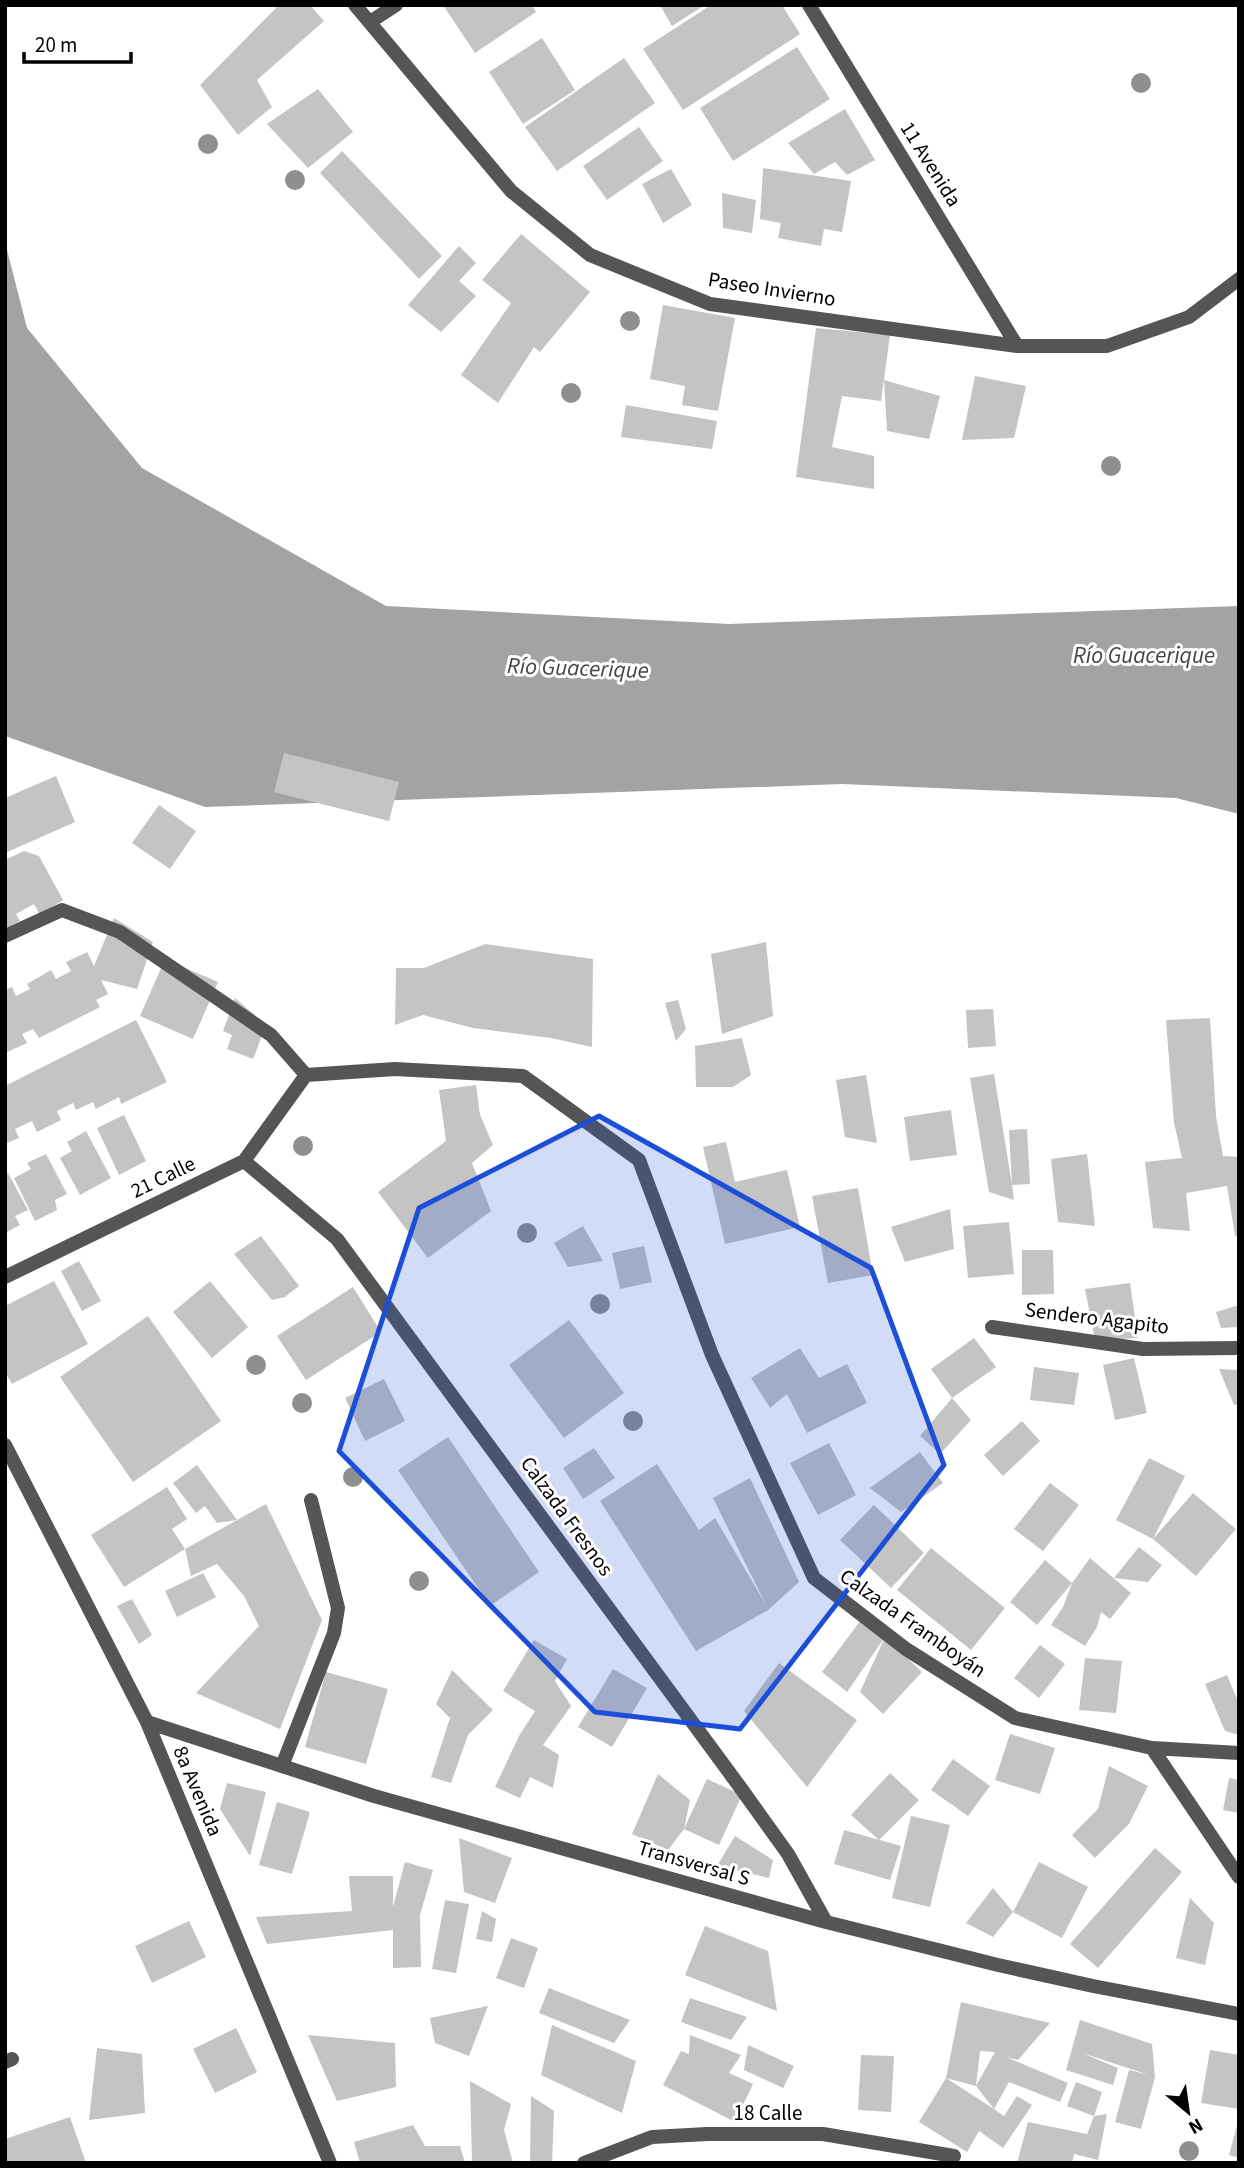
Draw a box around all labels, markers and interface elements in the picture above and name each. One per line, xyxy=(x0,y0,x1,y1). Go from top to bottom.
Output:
scale bar xyxy=(24,21,131,65)
text: 20 m xyxy=(35,30,77,60)
street label: 11 Avenida xyxy=(893,116,969,212)
street label: Paseo Invierno xyxy=(706,264,838,314)
water label: Río Guacerique xyxy=(1073,639,1215,672)
water label: Río Guacerique xyxy=(507,649,649,687)
street label: 21 Calle xyxy=(126,1148,200,1206)
street label: Sendero Agapito xyxy=(1023,1294,1171,1342)
street label: Calzada Fresnos xyxy=(513,1450,621,1582)
street label: Calzada Framboyán xyxy=(834,1561,992,1685)
street label: 8a Avenida xyxy=(166,1741,230,1841)
street label: Transversal S xyxy=(634,1833,754,1893)
north arrow xyxy=(1153,2077,1223,2147)
street label: 18 Calle xyxy=(734,2098,802,2128)
text: N xyxy=(1183,2111,1208,2140)

